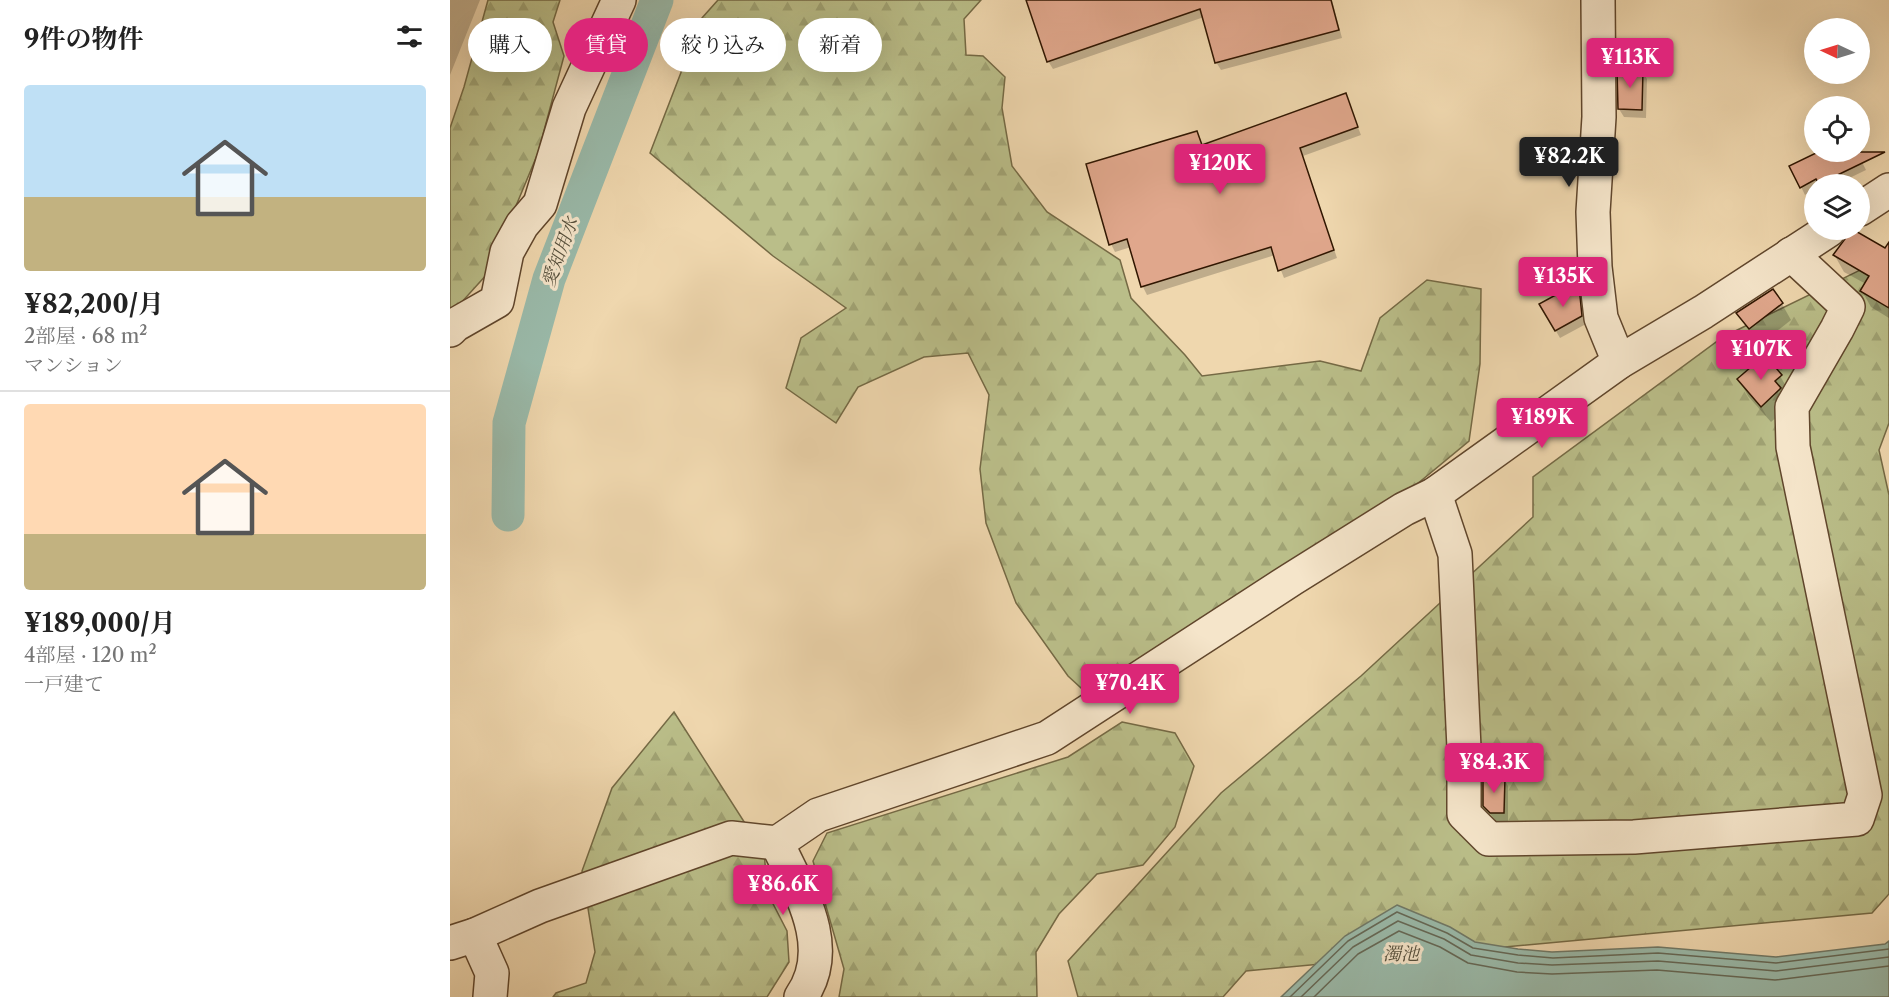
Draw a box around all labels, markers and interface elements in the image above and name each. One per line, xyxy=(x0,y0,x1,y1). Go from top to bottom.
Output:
chip: 購入 xyxy=(468,18,552,72)
chip: 賃貸 xyxy=(564,18,648,72)
chip: 絞り込み xyxy=(660,18,786,72)
chip: 新着 xyxy=(798,18,882,72)
north arrow xyxy=(1804,18,1870,84)
map controls xyxy=(1804,18,1870,240)
icon: filters xyxy=(393,20,426,53)
text: 9件の物件 xyxy=(24,23,144,55)
pin: ¥113K xyxy=(1588,38,1672,89)
text: ¥113K xyxy=(1601,45,1659,69)
button: locate xyxy=(1804,96,1870,162)
icon: home xyxy=(171,124,279,232)
pin: ¥82.2K xyxy=(1520,137,1618,188)
pin: ¥120K xyxy=(1178,144,1262,195)
text: ¥82.2K xyxy=(1533,144,1605,168)
text: ¥120K xyxy=(1188,151,1252,175)
button: layers xyxy=(1804,174,1870,240)
water label: 愛知用水 xyxy=(537,213,583,290)
pin: ¥135K xyxy=(1521,257,1605,308)
text: ¥135K xyxy=(1532,264,1594,288)
text: ¥82,200/月 xyxy=(24,288,164,320)
text: 2部屋 · 68 m² xyxy=(24,324,147,348)
pin: ¥107K xyxy=(1719,330,1803,381)
text: ¥107K xyxy=(1730,337,1792,361)
text: マンション xyxy=(24,353,123,377)
pin: ¥189K xyxy=(1500,398,1584,449)
text: ¥189K xyxy=(1511,405,1573,429)
icon: home xyxy=(171,443,279,551)
text: ¥189,000/月 xyxy=(24,607,176,639)
text: 4部屋 · 120 m² xyxy=(24,643,157,667)
pin: ¥70.4K xyxy=(1081,664,1179,715)
text: ¥70.4K xyxy=(1095,671,1165,695)
text: 一戸建て xyxy=(24,672,104,696)
pin: ¥84.3K xyxy=(1445,743,1543,794)
text: ¥84.3K xyxy=(1459,750,1529,774)
pin: ¥86.6K xyxy=(734,865,832,916)
text: ¥86.6K xyxy=(747,872,819,896)
water label: 濁池 xyxy=(1383,943,1421,965)

